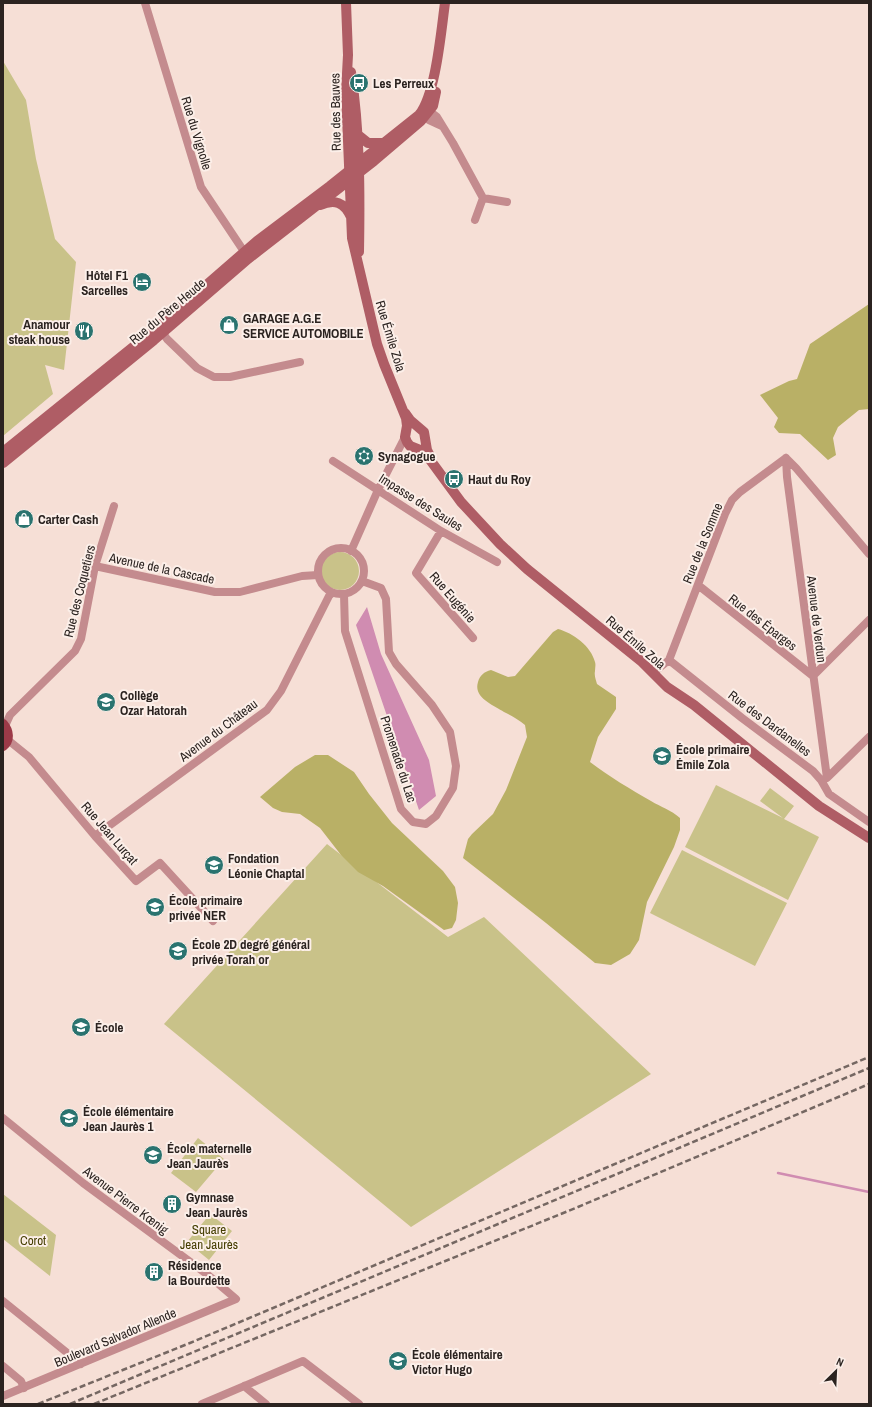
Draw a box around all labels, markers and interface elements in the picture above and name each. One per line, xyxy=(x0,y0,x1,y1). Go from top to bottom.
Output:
bus stop icon: Les Perreux xyxy=(348,72,370,94)
street label: Rue des Bauves xyxy=(326,73,345,151)
place label: Les Perreux xyxy=(373,75,434,92)
street label: Rue du Vignolle xyxy=(177,94,216,172)
place label: Hôtel F1 Sarcelles xyxy=(81,267,128,299)
hotel icon: Hôtel F1 Sarcelles xyxy=(131,271,153,293)
street label: Rue du Père Heude xyxy=(126,275,209,348)
street label: Rue Émile Zola xyxy=(372,299,409,374)
place label: GARAGE A.G.E SERVICE AUTOMOBILE xyxy=(243,310,364,342)
shop icon: GARAGE A.G.E SERVICE AUTOMOBILE xyxy=(218,314,240,336)
place label: Anamour steak house xyxy=(8,316,71,348)
restaurant icon: Anamour steak house xyxy=(73,320,95,342)
synagogue icon: Synagogue xyxy=(353,445,375,467)
place label: Synagogue xyxy=(378,448,436,465)
bus stop icon: Haut du Roy xyxy=(443,468,465,490)
street label: Impasse des Saules xyxy=(376,470,466,535)
place label: Haut du Roy xyxy=(468,471,531,488)
street label: Rue de la Somme xyxy=(679,500,726,586)
shop icon: Carter Cash xyxy=(13,508,35,530)
place label: Carter Cash xyxy=(38,511,98,528)
street label: Rue des Coquetiers xyxy=(60,543,99,639)
street label: Avenue de la Cascade xyxy=(107,549,216,588)
street label: Rue Eugénie xyxy=(426,568,479,626)
street label: Avenue de Verdun xyxy=(803,574,830,664)
street label: Rue des Éparges xyxy=(725,590,800,654)
street label: Rue Émile Zola xyxy=(602,612,669,673)
place label: Collège Ozar Hatorah xyxy=(120,687,187,719)
street label: Rue des Dardanelles xyxy=(725,687,815,760)
school or university icon: Collège Ozar Hatorah xyxy=(95,691,117,713)
street label: Avenue du Château xyxy=(175,695,261,766)
street label: Promenade du Lac xyxy=(377,714,421,805)
place label: École primaire Émile Zola xyxy=(676,741,750,773)
school or university icon: École primaire Émile Zola xyxy=(651,745,673,767)
street label: Rue Jean Lurçat xyxy=(78,798,142,868)
place label: Fondation Léonie Chaptal xyxy=(228,850,304,882)
school or university icon: Fondation Léonie Chaptal xyxy=(203,854,225,876)
place label: École primaire privée NER xyxy=(169,892,243,924)
school or university icon: École primaire privée NER xyxy=(144,896,166,918)
place label: École 2D degré général privée Torah or xyxy=(192,936,310,968)
school or university icon: École 2D degré général privée Torah or xyxy=(167,940,189,962)
school or university icon: École xyxy=(70,1016,92,1038)
place label: École xyxy=(95,1019,124,1036)
place label: École élémentaire Jean Jaurès 1 xyxy=(83,1103,174,1135)
school or university icon: École élémentaire Jean Jaurès 1 xyxy=(58,1107,80,1129)
place label: École maternelle Jean Jaurès xyxy=(167,1140,252,1172)
school or university icon: École maternelle Jean Jaurès xyxy=(142,1144,164,1166)
street label: Avenue Pierre Kœnig xyxy=(79,1162,172,1238)
place label: Gymnase Jean Jaurès xyxy=(186,1189,248,1221)
building icon: Gymnase Jean Jaurès xyxy=(161,1193,183,1215)
park label: Square Jean Jaurès xyxy=(180,1221,238,1253)
park label: Corot xyxy=(20,1232,46,1249)
place label: Résidence la Bourdette xyxy=(168,1257,230,1289)
building icon: Résidence la Bourdette xyxy=(143,1261,165,1283)
street label: Boulevard Salvador Allende xyxy=(52,1304,179,1371)
place label: École élémentaire Victor Hugo xyxy=(412,1346,503,1378)
school or university icon: École élémentaire Victor Hugo xyxy=(387,1350,409,1372)
north arrow xyxy=(816,1351,856,1391)
text: N xyxy=(834,1354,846,1370)

